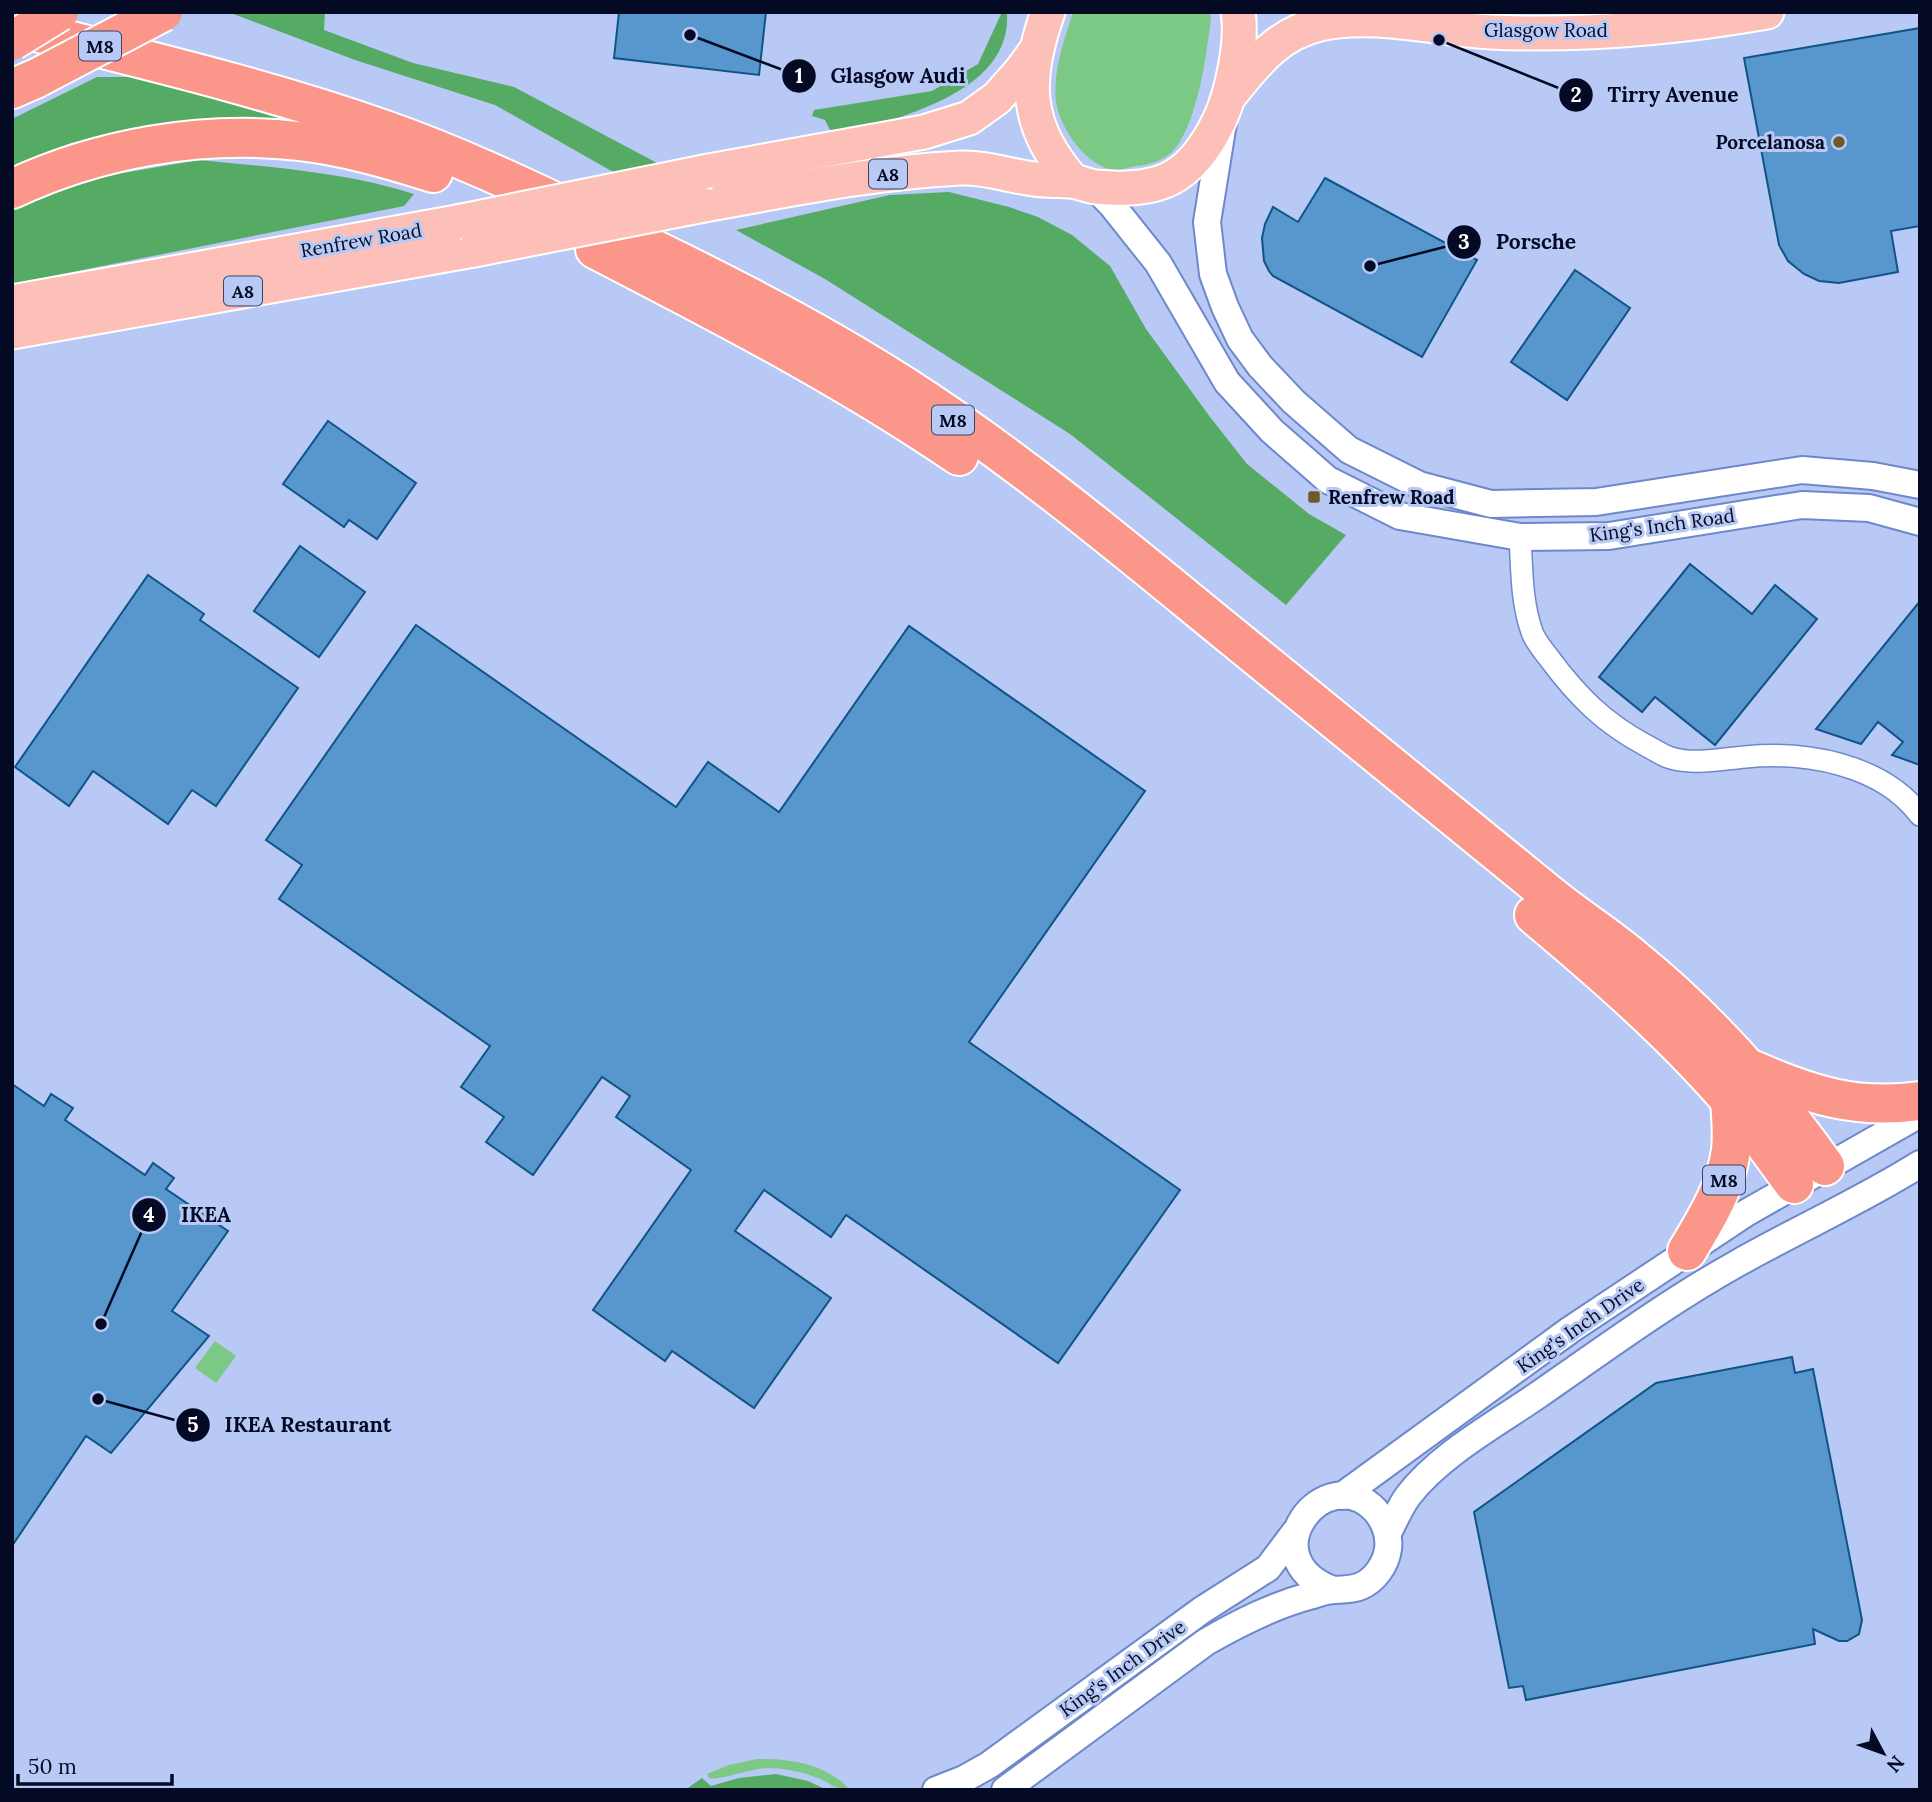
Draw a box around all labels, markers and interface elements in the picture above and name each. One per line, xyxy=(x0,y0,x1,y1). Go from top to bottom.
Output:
street label: Glasgow Road xyxy=(1484,18,1608,42)
road number: M8 xyxy=(79,32,121,60)
callout: Glasgow Audi xyxy=(782,55,980,97)
text: 1 xyxy=(795,62,803,89)
text: Glasgow Audi xyxy=(830,62,966,89)
callout: Tirry Avenue xyxy=(1558,74,1752,116)
text: 2 xyxy=(1570,81,1582,108)
text: Tirry Avenue xyxy=(1608,81,1738,108)
place label: Porcelanosa xyxy=(1715,130,1825,154)
marker: Porcelanosa xyxy=(1831,134,1847,150)
road number: A8 xyxy=(869,160,907,188)
street label: Renfrew Road xyxy=(299,218,423,262)
callout: Porsche xyxy=(1446,221,1590,263)
text: 3 xyxy=(1458,228,1470,255)
text: Porsche xyxy=(1496,228,1576,255)
road number: A8 xyxy=(224,276,262,306)
road number: M8 xyxy=(932,406,974,434)
place label: Renfrew Road xyxy=(1328,485,1455,509)
marker: Renfrew Road xyxy=(1306,489,1322,505)
street label: King's Inch Road xyxy=(1588,503,1736,547)
road number: M8 xyxy=(1703,1166,1745,1195)
callout: IKEA xyxy=(132,1194,245,1236)
text: 4 xyxy=(143,1201,155,1228)
text: IKEA xyxy=(181,1201,231,1228)
street label: King's Inch Drive xyxy=(1512,1272,1648,1378)
callout: IKEA Restaurant xyxy=(175,1404,405,1446)
text: 5 xyxy=(187,1411,199,1438)
text: IKEA Restaurant xyxy=(225,1411,392,1438)
street label: King's Inch Drive xyxy=(1054,1614,1190,1722)
north arrow xyxy=(1848,1718,1918,1788)
scale bar xyxy=(18,1742,172,1786)
text: N xyxy=(1882,1751,1910,1778)
text: 50 m xyxy=(28,1753,77,1780)

